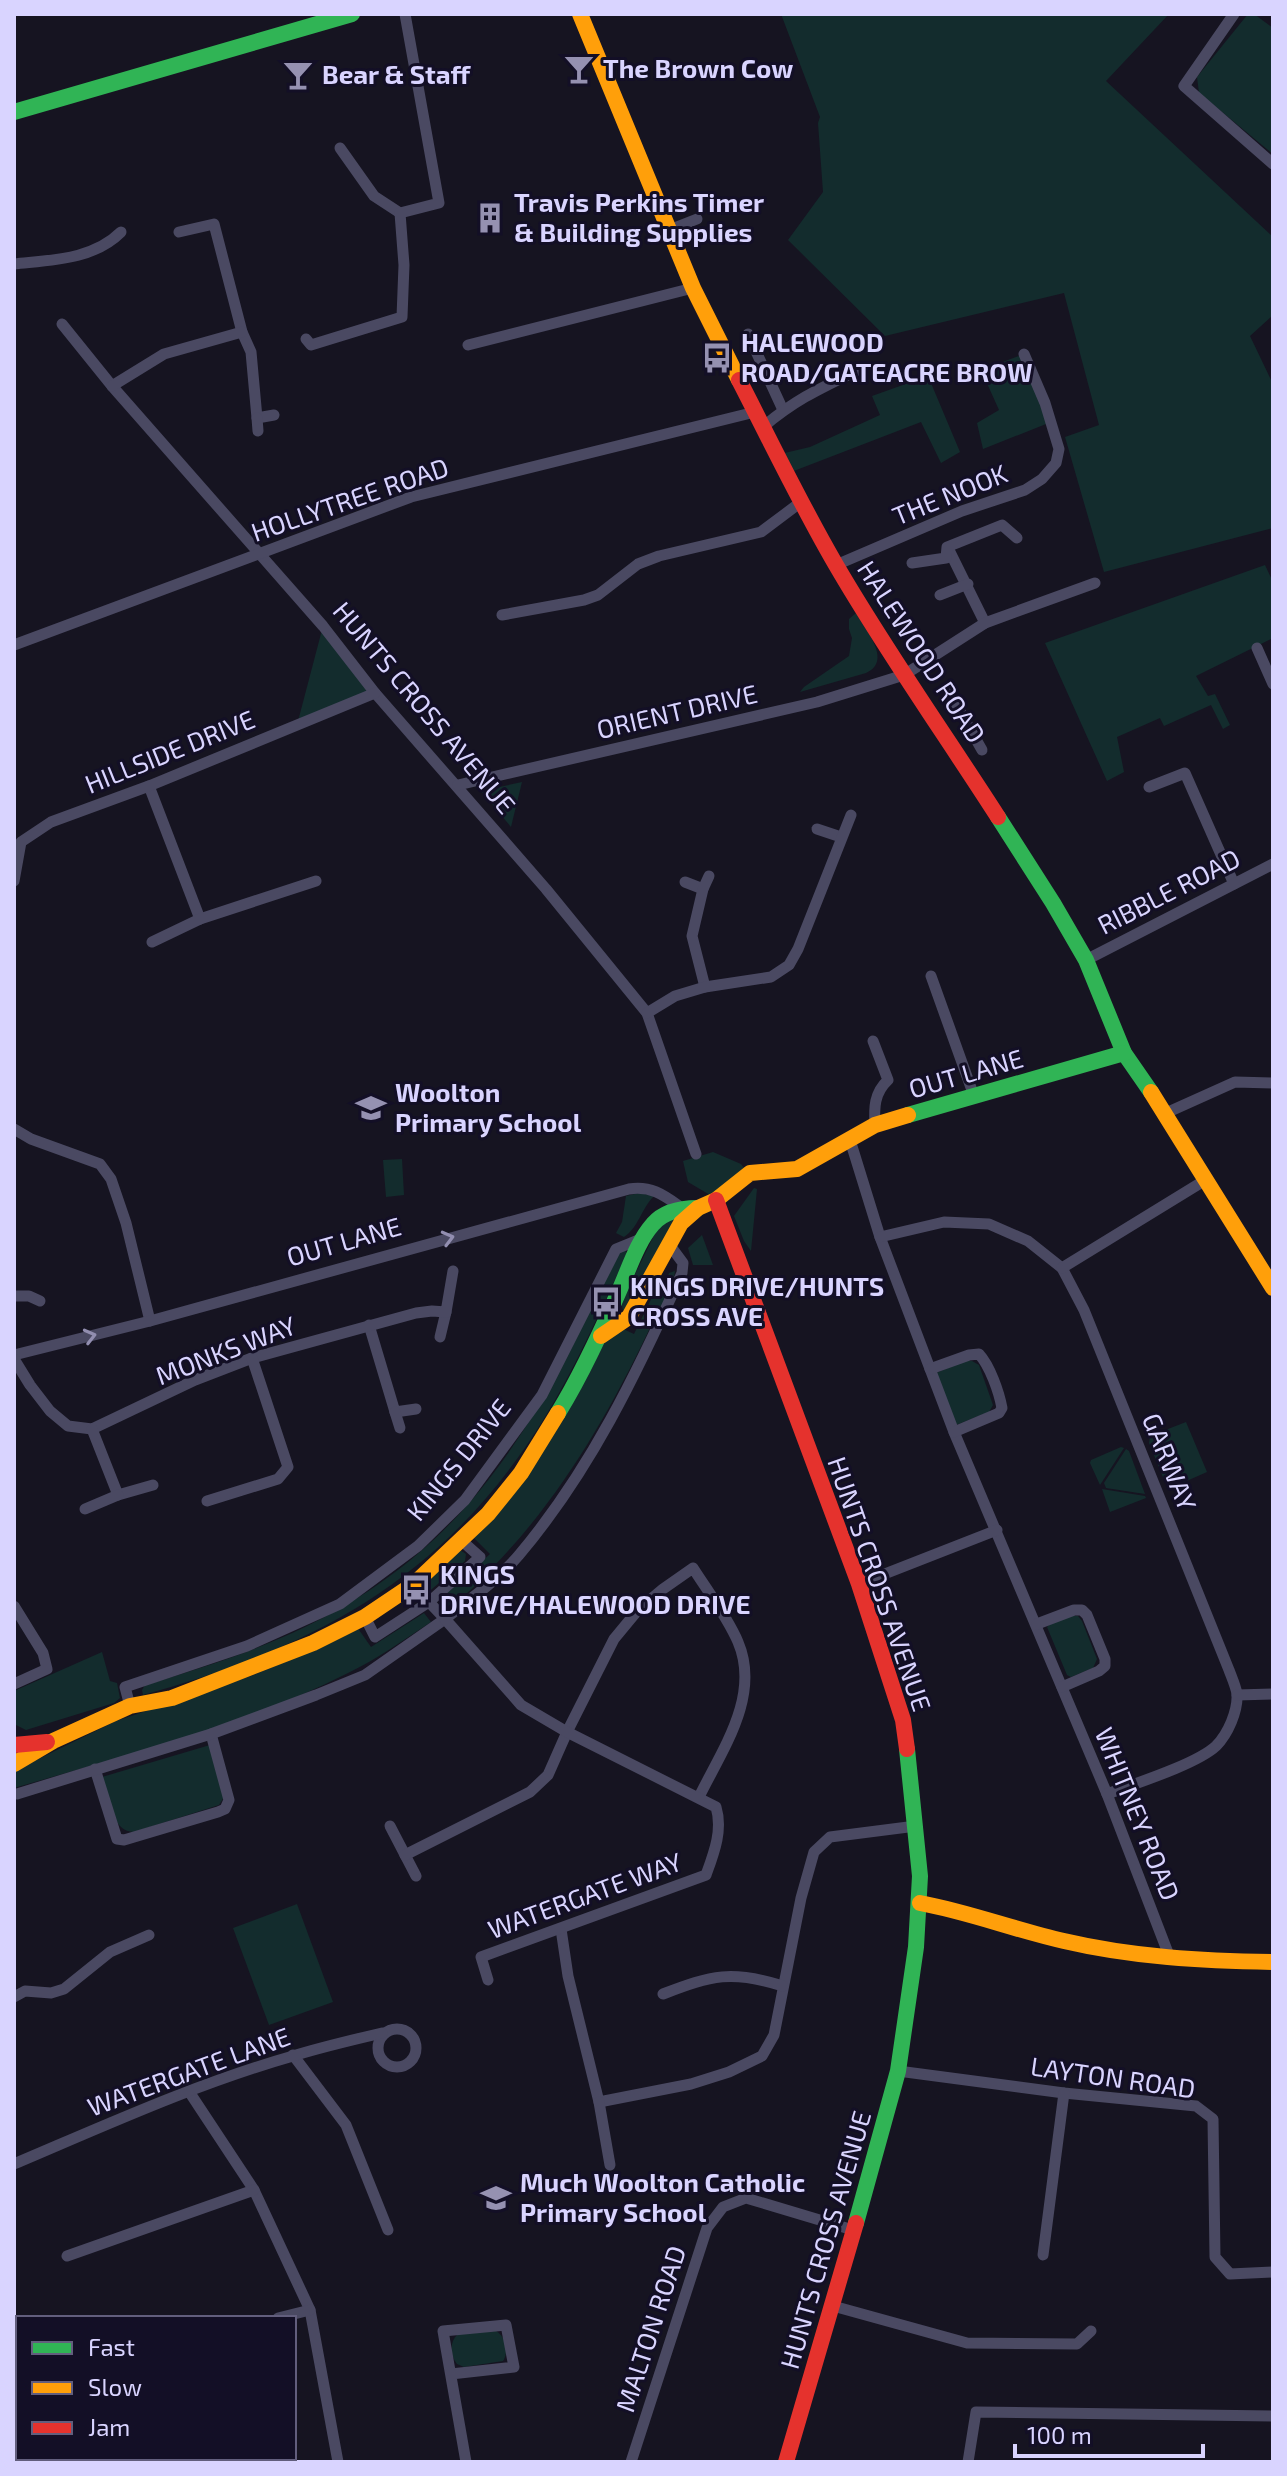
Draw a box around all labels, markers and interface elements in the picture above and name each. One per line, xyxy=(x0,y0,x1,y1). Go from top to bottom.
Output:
bar icon: The Brown Cow xyxy=(562,52,596,86)
place label: The Brown Cow xyxy=(603,52,793,83)
bar icon: Bear & Staff xyxy=(281,58,315,92)
place label: Bear & Staff xyxy=(322,58,472,89)
place label: Travis Perkins Timer & Building Supplies xyxy=(514,186,764,247)
building icon: Travis Perkins Timer & Building Supplies xyxy=(473,201,507,235)
place label: HALEWOOD ROAD/GATEACRE BROW xyxy=(741,326,1033,387)
bus stop icon: HALEWOOD ROAD/GATEACRE BROW xyxy=(700,341,734,375)
street label: HOLLYTREE ROAD xyxy=(247,450,452,547)
street label: THE NOOK xyxy=(887,457,1011,531)
street label: HALEWOOD ROAD xyxy=(852,554,993,748)
street label: HUNTS CROSS AVENUE xyxy=(327,595,523,819)
street label: ORIENT DRIVE xyxy=(593,677,760,744)
street label: HILLSIDE DRIVE xyxy=(80,702,259,799)
street label: RIBBLE ROAD xyxy=(1092,842,1245,940)
street label: OUT LANE xyxy=(905,1041,1026,1104)
place label: Woolton Primary School xyxy=(395,1076,582,1138)
school or university icon: Woolton Primary School xyxy=(354,1091,388,1125)
street label: OUT LANE xyxy=(283,1209,404,1272)
one-way arrow xyxy=(441,1230,455,1247)
place label: KINGS DRIVE/HUNTS CROSS AVE xyxy=(630,1270,884,1331)
bus stop icon: KINGS DRIVE/HUNTS CROSS AVE xyxy=(589,1285,623,1319)
street label: MONKS WAY xyxy=(151,1309,300,1391)
one-way arrow xyxy=(82,1328,96,1345)
street label: KINGS DRIVE xyxy=(399,1392,516,1526)
street label: GARWAY xyxy=(1137,1408,1204,1515)
street label: HUNTS CROSS AVENUE xyxy=(822,1452,939,1715)
place label: KINGS DRIVE/HALEWOOD DRIVE xyxy=(440,1558,750,1619)
bus stop icon: KINGS DRIVE/HALEWOOD DRIVE xyxy=(399,1573,433,1607)
street label: WHITNEY ROAD xyxy=(1090,1723,1187,1904)
street label: WATERGATE WAY xyxy=(483,1845,686,1944)
street label: WATERGATE LANE xyxy=(83,2020,294,2122)
street label: LAYTON ROAD xyxy=(1029,2050,1198,2103)
street label: HUNTS CROSS AVENUE xyxy=(773,2107,876,2372)
place label: Much Woolton Catholic Primary School xyxy=(520,2166,805,2228)
school or university icon: Much Woolton Catholic Primary School xyxy=(479,2181,513,2215)
street label: MALTON ROAD xyxy=(608,2242,691,2415)
legend xyxy=(16,2316,296,2460)
text: Fast xyxy=(88,2332,135,2361)
text: Slow xyxy=(88,2372,142,2401)
scale bar xyxy=(1015,2408,1203,2458)
text: Jam xyxy=(88,2412,130,2441)
text: 100 m xyxy=(1027,2420,1092,2449)

